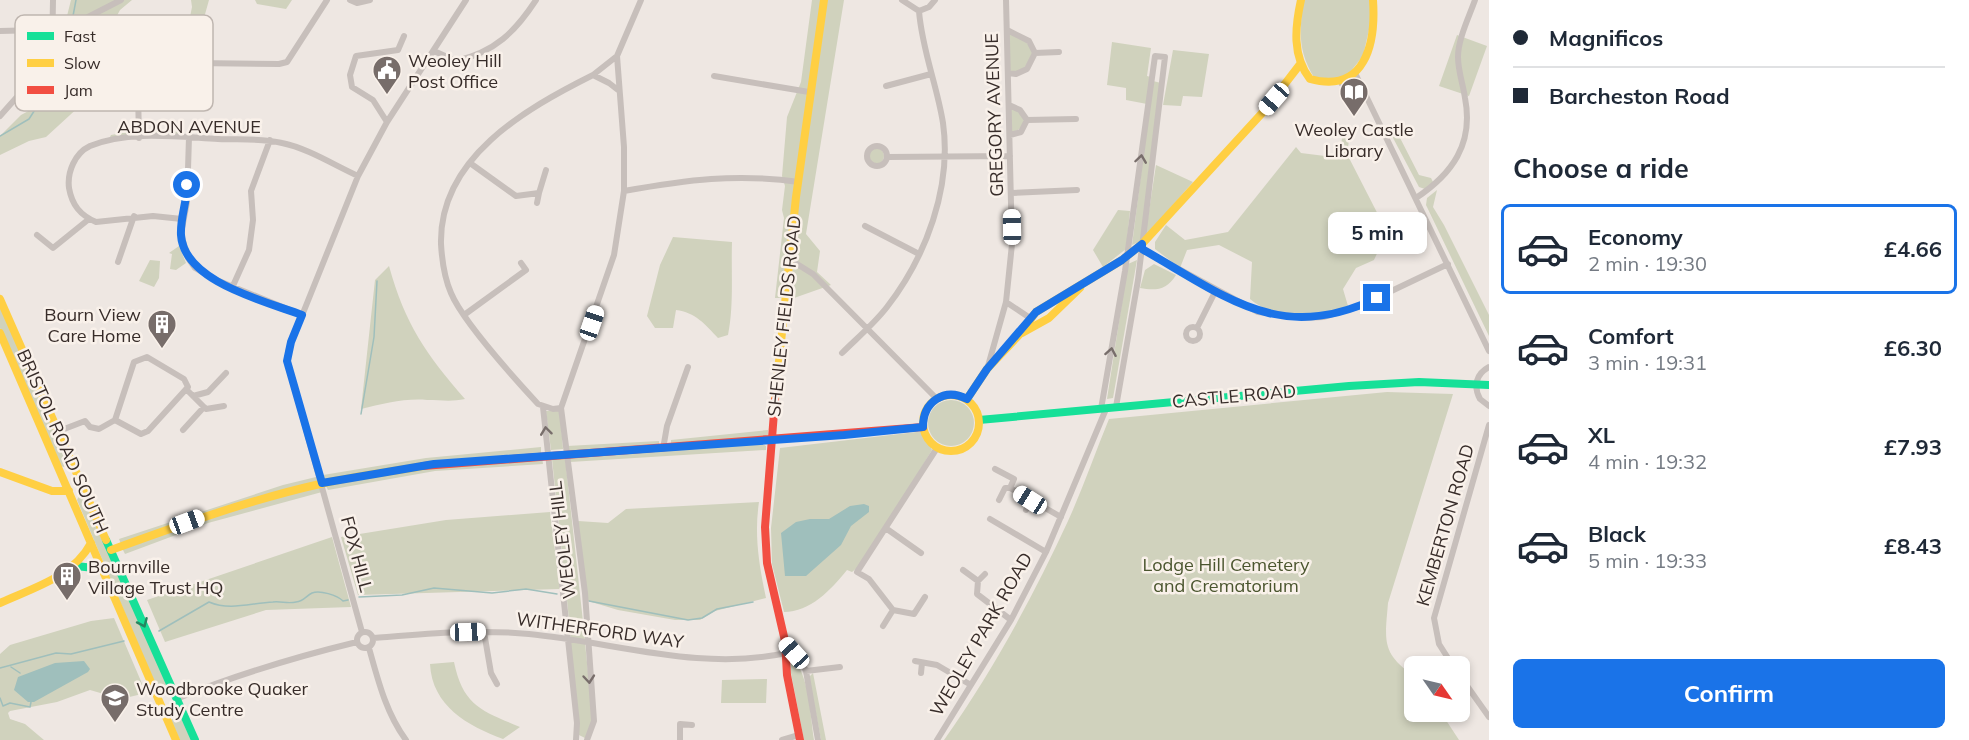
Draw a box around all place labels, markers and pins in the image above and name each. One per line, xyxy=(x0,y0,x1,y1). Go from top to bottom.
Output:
place label: Weoley Hill Post Office xyxy=(408,49,502,93)
public building icon: Weoley Hill Post Office xyxy=(371,54,403,96)
library icon: Weoley Castle Library xyxy=(1338,76,1370,118)
place label: Weoley Castle Library xyxy=(1294,118,1414,162)
place label: Bourn View Care Home xyxy=(44,303,141,347)
building icon: Bourn View Care Home xyxy=(146,308,178,350)
place label: Bournville Village Trust HQ xyxy=(88,555,224,599)
building icon: Bournville Village Trust HQ xyxy=(51,560,83,602)
place label: Woodbrooke Quaker Study Centre xyxy=(136,677,309,721)
school or university icon: Woodbrooke Quaker Study Centre xyxy=(99,682,131,724)

